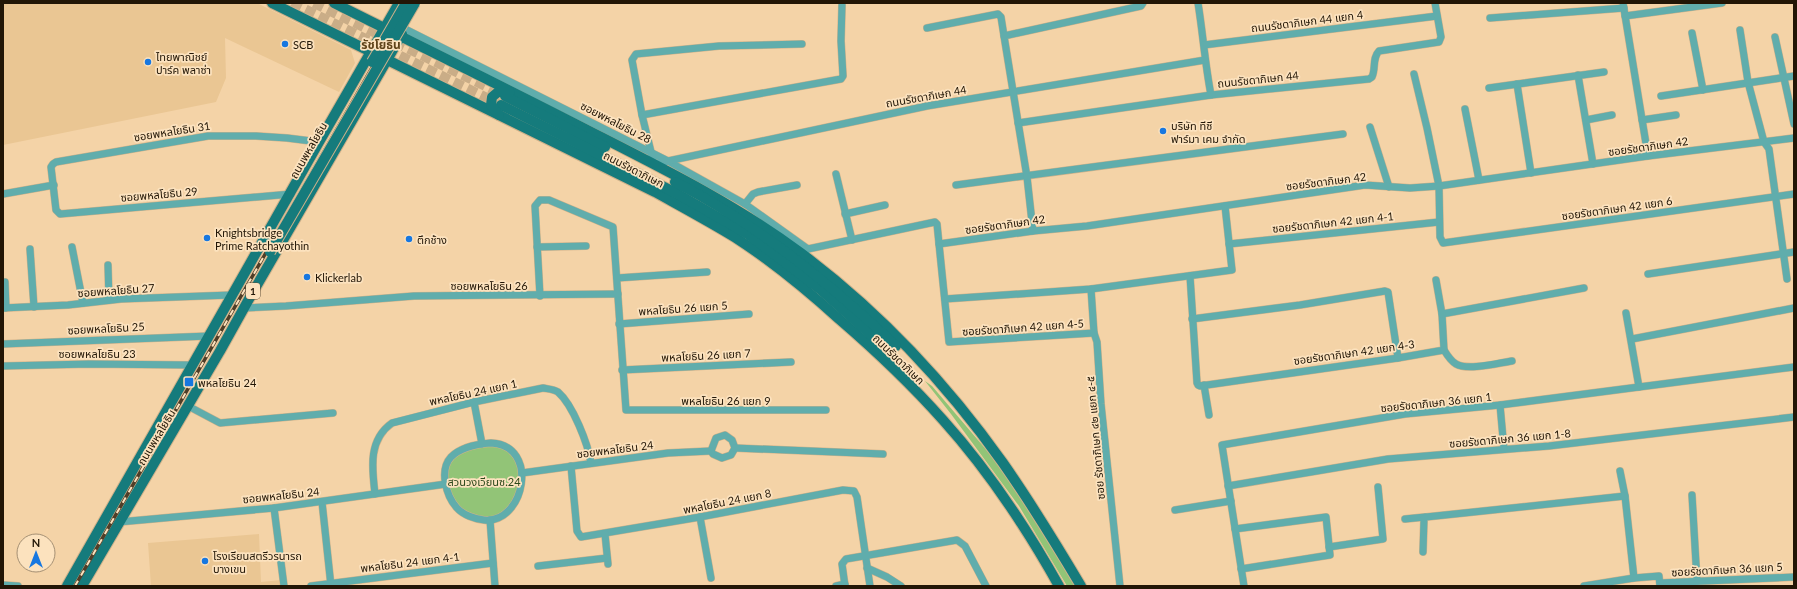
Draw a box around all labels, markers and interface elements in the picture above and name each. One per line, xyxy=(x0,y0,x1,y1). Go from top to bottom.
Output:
street label: ถนนรัชดาภิเษก 44 แยก 4 xyxy=(1250,8,1364,34)
district label: รัชโยธิน xyxy=(361,37,401,52)
place label: SCB xyxy=(293,38,313,51)
marker: SCB xyxy=(280,39,290,49)
place label: ไทยพาณิชย์ ปาร์ค พลาซ่า xyxy=(155,50,211,76)
marker: ไทยพาณิชย์ ปาร์ค พลาซ่า xyxy=(143,57,153,67)
street label: ถนนรัชดาภิเษก 44 xyxy=(1217,68,1300,90)
street label: ถนนรัชดาภิเษก 44 xyxy=(885,82,968,109)
street label: ซอยพหลโยธิน 28 xyxy=(579,99,653,145)
street label: ซอยพหลโยธิน 31 xyxy=(133,119,211,143)
place label: บริษัท ทีซี ฟาร์มา เคม จำกัด xyxy=(1171,119,1246,145)
street label: ถนนพหลโยธิน xyxy=(287,120,329,180)
marker: บริษัท ทีซี ฟาร์มา เคม จำกัด xyxy=(1158,126,1168,136)
street label: ซอยรัชดาภิเษก 42 xyxy=(1607,134,1689,158)
street label: ถนนรัชดาภิเษก xyxy=(602,148,666,190)
street label: ซอยรัชดาภิเษก 42 xyxy=(1285,170,1367,192)
street label: ซอยพหลโยธิน 29 xyxy=(120,184,198,204)
street label: ซอยรัชดาภิเษก 42 แยก 6 xyxy=(1561,194,1673,222)
street label: ซอยรัชดาภิเษก 42 แยก 4-1 xyxy=(1272,209,1394,235)
street label: ซอยรัชดาภิเษก 42 xyxy=(964,212,1046,236)
place label: Knightsbridge Prime Ratchayothin xyxy=(215,226,309,252)
marker: Knightsbridge Prime Ratchayothin xyxy=(202,233,212,243)
place label: ตึกช้าง xyxy=(417,233,447,246)
marker: ตึกช้าง xyxy=(404,234,414,244)
place label: Klickerlab xyxy=(315,271,362,284)
marker: Klickerlab xyxy=(302,272,312,282)
street label: ซอยพหลโยธิน 26 xyxy=(450,279,528,292)
street label: ซอยพหลโยธิน 27 xyxy=(77,281,155,299)
road number: 1 xyxy=(246,283,260,299)
street label: พหลโยธิน 26 แยก 5 xyxy=(638,298,728,318)
street label: ซอยรัชดาภิเษก 42 แยก 4-5 xyxy=(962,316,1084,338)
street label: ซอยพหลโยธิน 25 xyxy=(67,319,145,337)
street label: ถนนรัชดาภิเษก xyxy=(871,331,927,387)
street label: ซอยรัชดาภิเษก 42 แยก 4-3 xyxy=(1293,337,1415,367)
street label: พหลโยธิน 26 แยก 7 xyxy=(661,346,751,364)
street label: ซอยพหลโยธิน 23 xyxy=(58,347,136,360)
marker: พหลโยธิน 24 xyxy=(183,376,195,388)
place label: พหลโยธิน 24 xyxy=(198,376,257,389)
street label: พหลโยธิน 24 แยก 1 xyxy=(428,376,518,408)
street label: ซอย รัชดาภิเษก ๔๒ แยก ๔-๕ xyxy=(1083,376,1107,500)
street label: ซอยรัชดาภิเษก 36 แยก 1 xyxy=(1380,390,1492,414)
street label: พหลโยธิน 26 แยก 9 xyxy=(681,394,771,407)
street label: ถนนพหลโยธิน xyxy=(134,407,178,467)
street label: ซอยรัชดาภิเษก 36 แยก 1-8 xyxy=(1449,426,1571,450)
street label: ซอยพหลโยธิน 24 xyxy=(576,438,655,460)
park label: สวนวงเวียนซ.24 xyxy=(447,475,521,488)
street label: ซอยพหลโยธิน 24 xyxy=(242,484,321,506)
street label: พหลโยธิน 24 แยก 8 xyxy=(682,486,772,516)
north arrow xyxy=(16,533,56,573)
text: N xyxy=(32,536,40,549)
place label: โรงเรียนสตรีวรนารถ บางเขน xyxy=(213,549,302,575)
street label: พหลโยธิน 24 แยก 4-1 xyxy=(360,549,460,575)
marker: โรงเรียนสตรีวรนารถ บางเขน xyxy=(200,556,210,566)
street label: ซอยรัชดาภิเษก 36 แยก 5 xyxy=(1671,560,1783,578)

